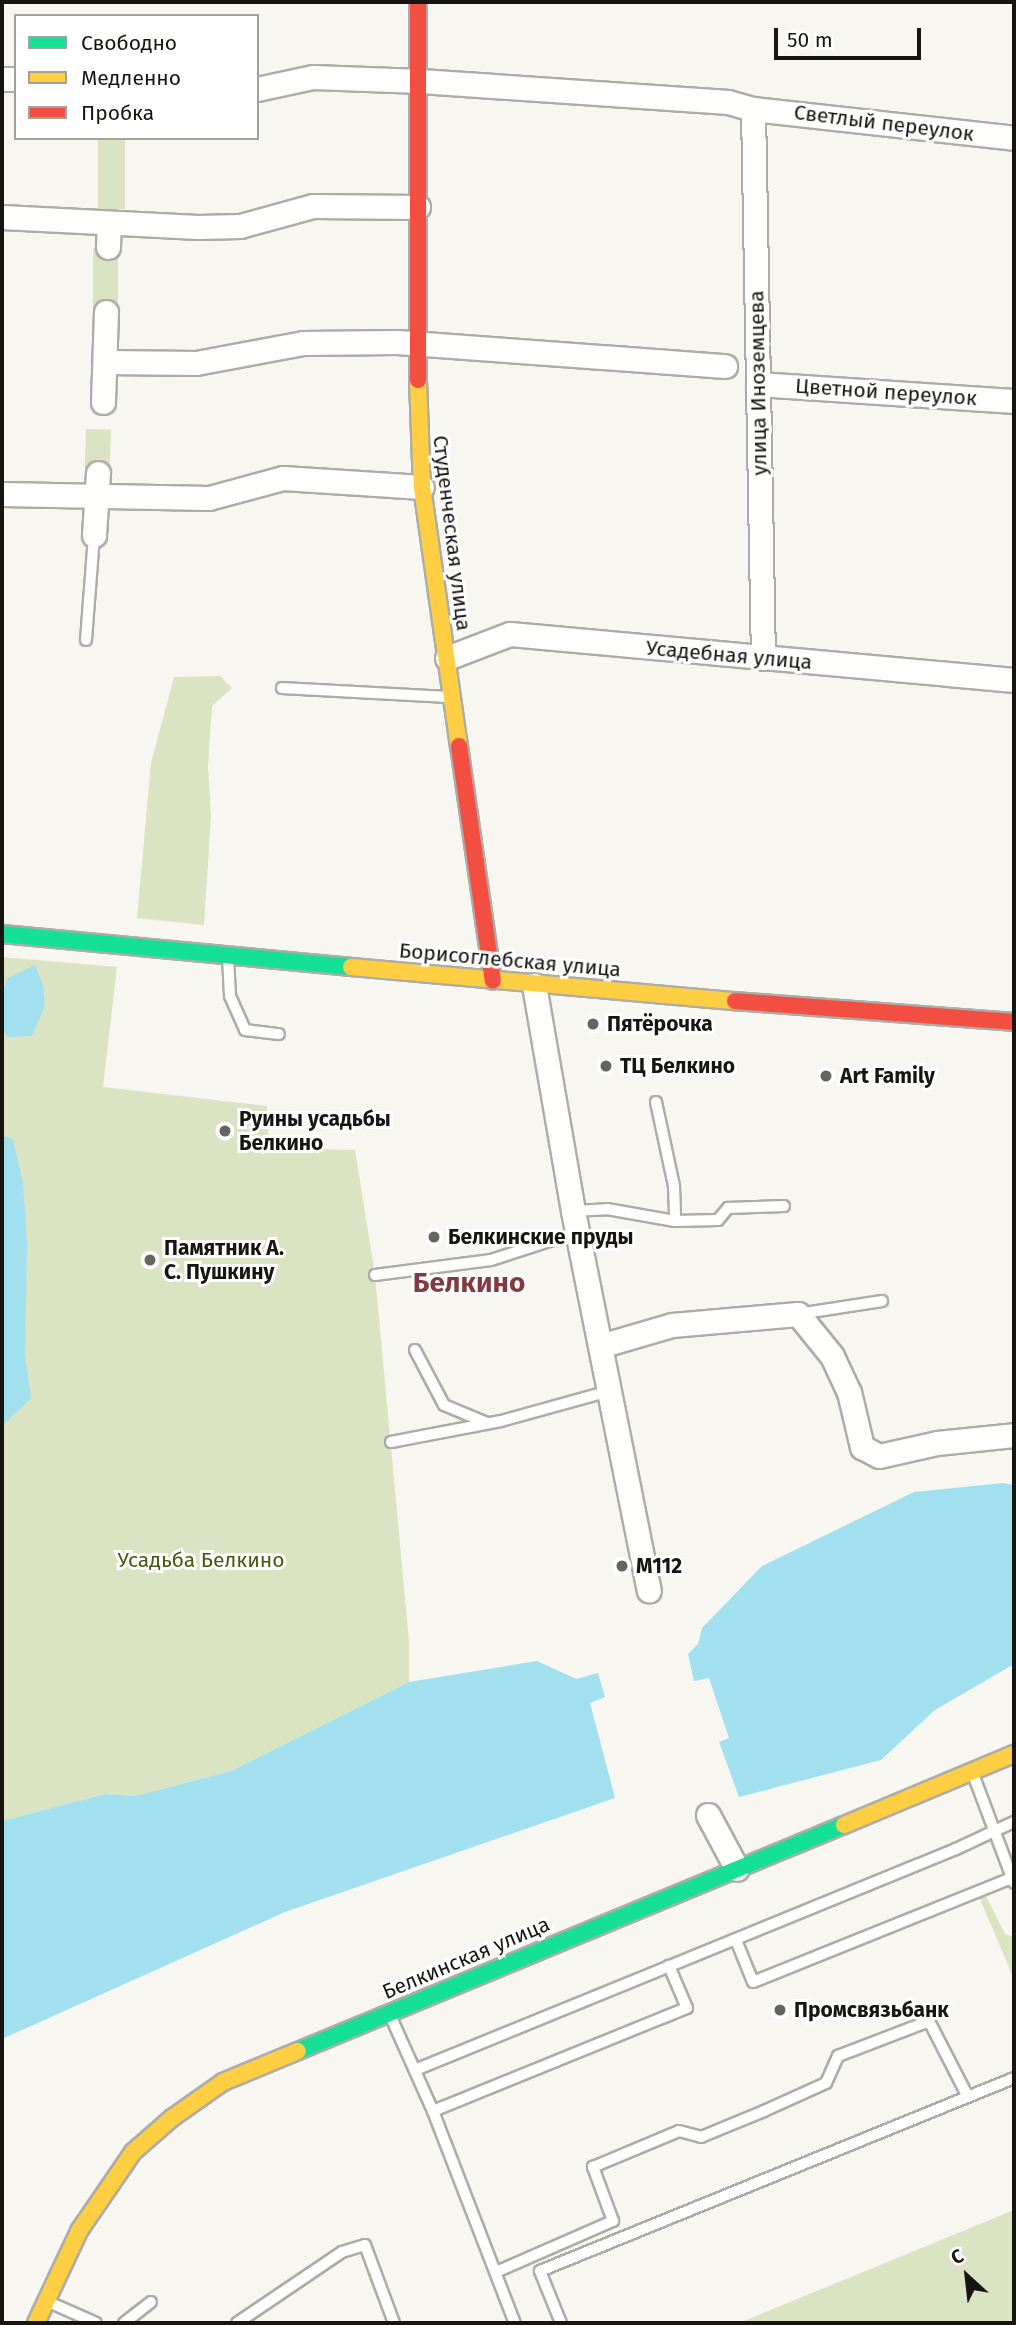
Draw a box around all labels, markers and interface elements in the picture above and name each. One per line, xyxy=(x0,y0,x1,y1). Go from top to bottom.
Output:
legend xyxy=(14,14,259,140)
scale bar xyxy=(778,14,925,58)
text: 50 m xyxy=(787,27,833,53)
text: Свободно xyxy=(81,30,177,56)
text: Медленно xyxy=(81,65,181,91)
street label: Светлый переулок xyxy=(793,99,975,147)
text: Пробка xyxy=(81,100,154,126)
street label: улица Иноземцева xyxy=(744,290,772,476)
street label: Цветной переулок xyxy=(794,373,978,411)
street label: Студенческая улица xyxy=(428,434,476,632)
street label: Усадебная улица xyxy=(645,635,813,675)
street label: Борисоглебская улица xyxy=(398,938,622,982)
place label: Пятёрочка xyxy=(607,1011,713,1037)
marker: Пятёрочка xyxy=(585,1016,601,1032)
place label: ТЦ Белкино xyxy=(620,1053,735,1079)
marker: ТЦ Белкино xyxy=(598,1058,614,1074)
place label: Art Family xyxy=(840,1063,935,1089)
marker: Art Family xyxy=(818,1068,834,1084)
place label: Руины усадьбы Белкино xyxy=(239,1106,391,1156)
marker: Руины усадьбы Белкино xyxy=(217,1123,233,1139)
place label: Белкинские пруды xyxy=(448,1224,633,1250)
marker: Белкинские пруды xyxy=(426,1229,442,1245)
place label: Памятник А. С. Пушкину xyxy=(164,1235,284,1285)
marker: Памятник А. С. Пушкину xyxy=(142,1252,158,1268)
district label: Белкино xyxy=(413,1266,525,1300)
park label: Усадьба Белкино xyxy=(118,1547,284,1573)
place label: М112 xyxy=(636,1553,682,1579)
marker: М112 xyxy=(614,1558,630,1574)
street label: Белкинская улица xyxy=(379,1911,553,2005)
place label: Промсвязьбанк xyxy=(794,1997,949,2023)
marker: Промсвязьбанк xyxy=(772,2002,788,2018)
north arrow xyxy=(932,2241,1002,2311)
text: С xyxy=(947,2244,967,2270)

